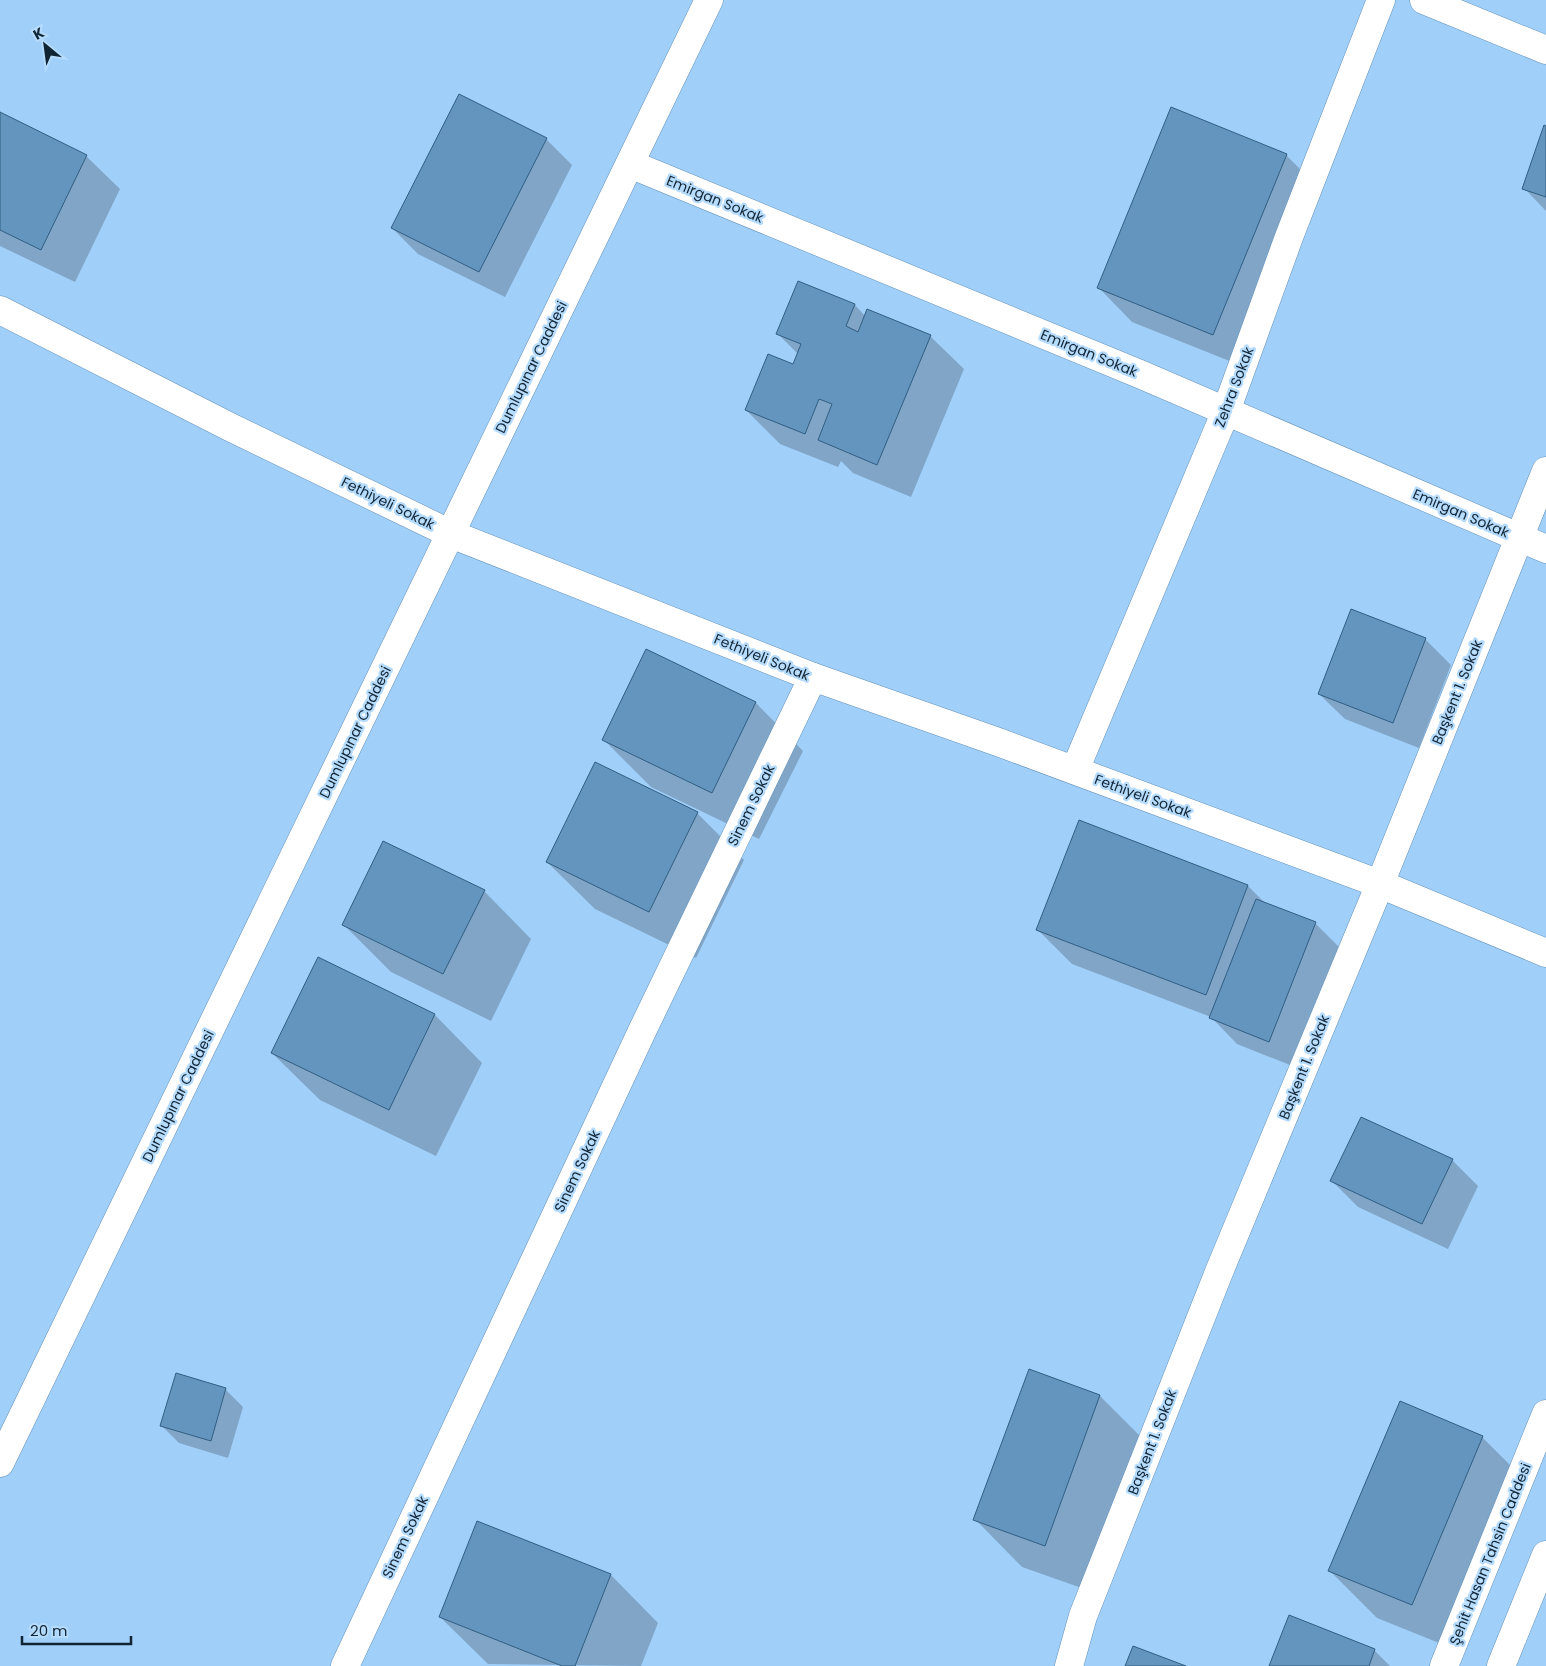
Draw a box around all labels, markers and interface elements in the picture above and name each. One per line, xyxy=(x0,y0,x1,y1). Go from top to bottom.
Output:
north arrow xyxy=(20,20,70,70)
text: K xyxy=(30,22,48,45)
street label: Emirgan Sokak xyxy=(664,170,767,228)
street label: Dumlupınar Caddesi xyxy=(490,298,572,436)
street label: Emirgan Sokak xyxy=(1038,324,1141,382)
street label: Zehra Sokak xyxy=(1209,343,1259,430)
street label: Fethiyeli Sokak xyxy=(338,472,439,535)
street label: Emirgan Sokak xyxy=(1410,484,1513,543)
street label: Fethiyeli Sokak xyxy=(711,629,814,686)
street label: Başkent 1. Sokak xyxy=(1427,636,1487,747)
street label: Dumlupınar Caddesi xyxy=(314,663,396,801)
street label: Sinem Sokak xyxy=(723,760,780,849)
street label: Fethiyeli Sokak xyxy=(1092,769,1195,823)
street label: Başkent 1. Sokak xyxy=(1274,1011,1334,1122)
street label: Dumlupınar Caddesi xyxy=(137,1027,219,1165)
street label: Sinem Sokak xyxy=(549,1126,605,1215)
street label: Başkent 1. Sokak xyxy=(1123,1386,1182,1498)
street label: Şehit Hasan Tahsin Caddesi xyxy=(1444,1460,1536,1648)
street label: Sinem Sokak xyxy=(377,1492,433,1581)
scale bar xyxy=(22,1614,131,1646)
text: 20 m xyxy=(30,1620,68,1641)

